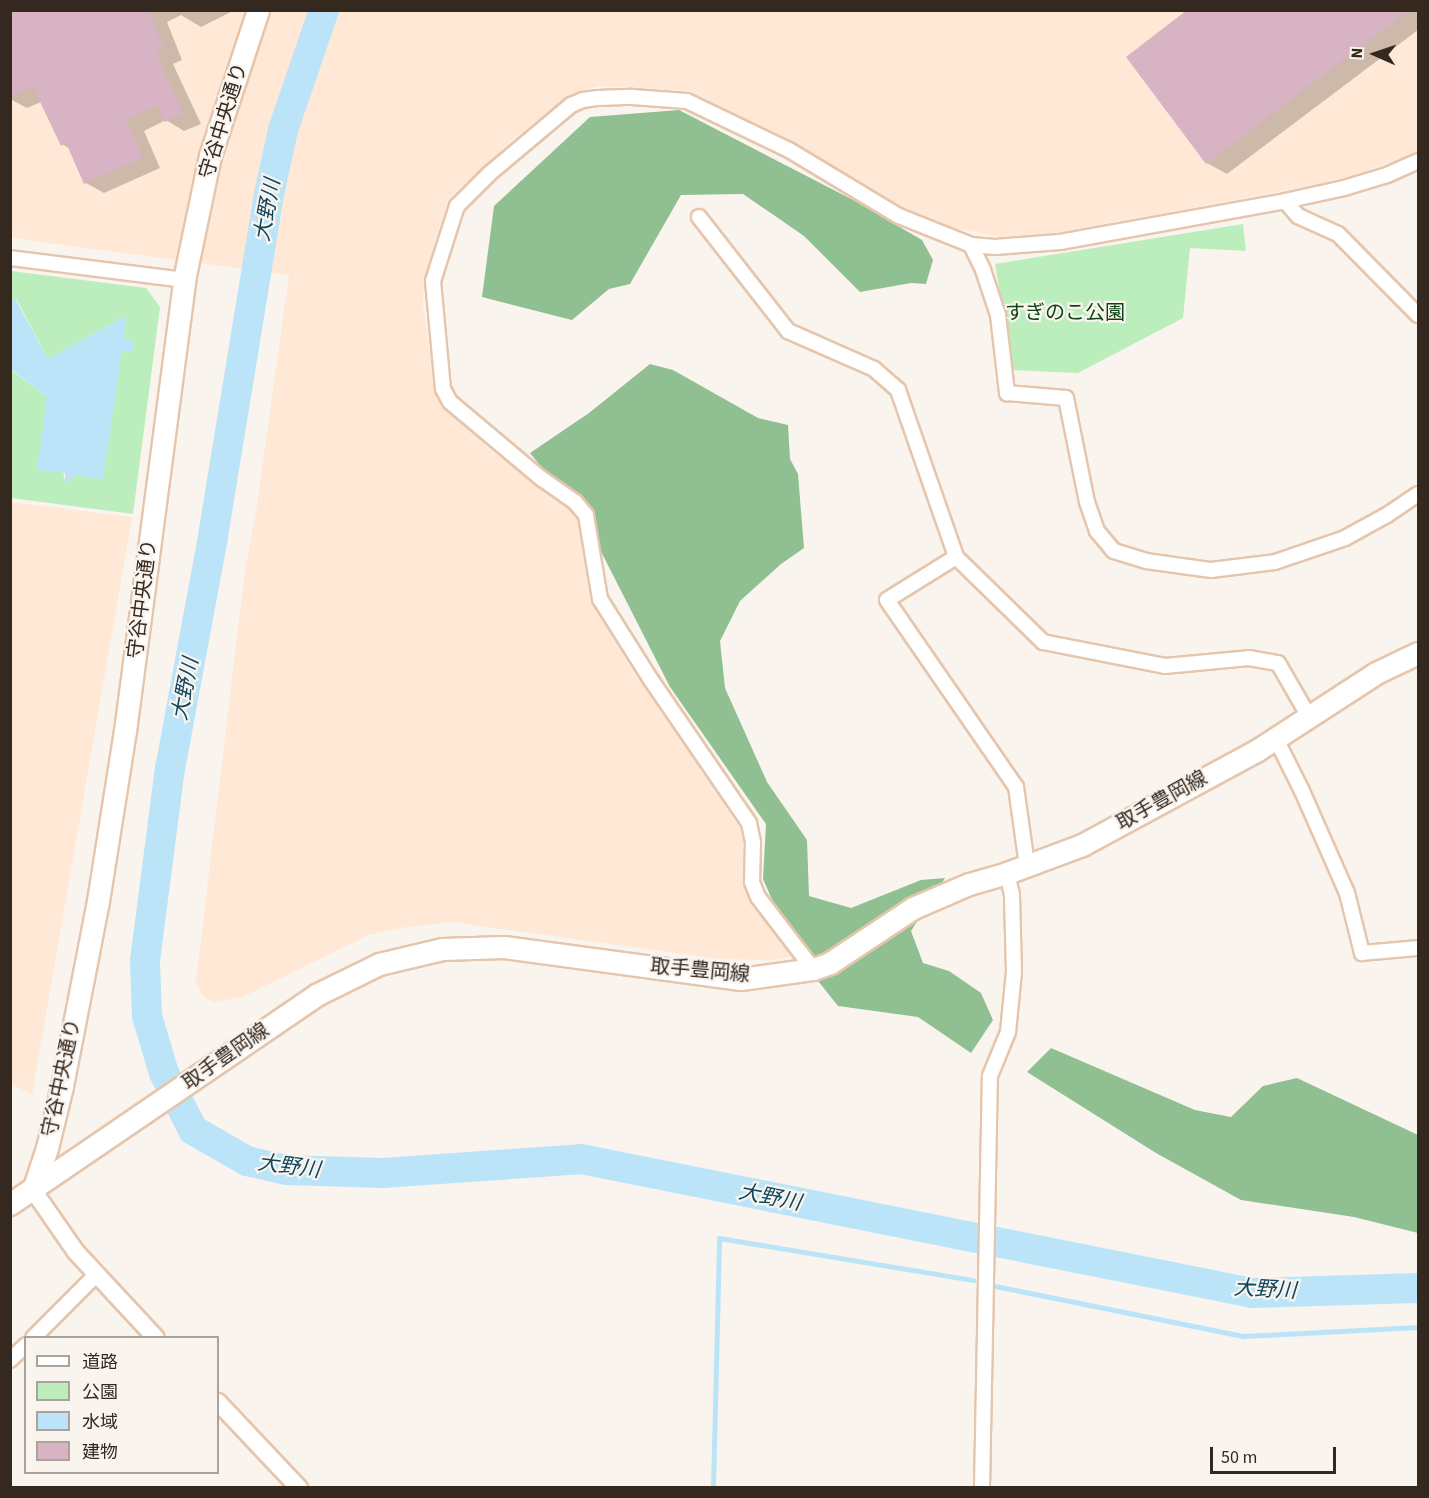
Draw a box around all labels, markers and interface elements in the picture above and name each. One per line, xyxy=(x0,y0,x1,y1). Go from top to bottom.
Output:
north arrow xyxy=(1345,24,1405,84)
text: N xyxy=(1346,47,1368,59)
street label: 守谷中央通り xyxy=(195,60,253,182)
water label: 大野川 xyxy=(249,177,285,243)
park label: すぎのこ公園 xyxy=(1005,301,1125,325)
street label: 守谷中央通り xyxy=(124,538,162,660)
water label: 大野川 xyxy=(167,656,203,722)
street label: 取手豊岡線 xyxy=(1112,766,1212,836)
street label: 取手豊岡線 xyxy=(649,955,751,987)
street label: 守谷中央通り xyxy=(38,1017,86,1139)
street label: 取手豊岡線 xyxy=(178,1018,274,1096)
water label: 大野川 xyxy=(256,1150,322,1182)
water label: 大野川 xyxy=(737,1179,803,1215)
water label: 大野川 xyxy=(1233,1275,1297,1303)
legend xyxy=(24,1336,219,1474)
text: 道路 xyxy=(82,1350,118,1375)
text: 公園 xyxy=(82,1380,118,1405)
text: 水域 xyxy=(82,1410,118,1435)
scale bar xyxy=(1213,1435,1339,1473)
text: 建物 xyxy=(82,1440,118,1465)
text: 50 m xyxy=(1221,1445,1257,1470)

